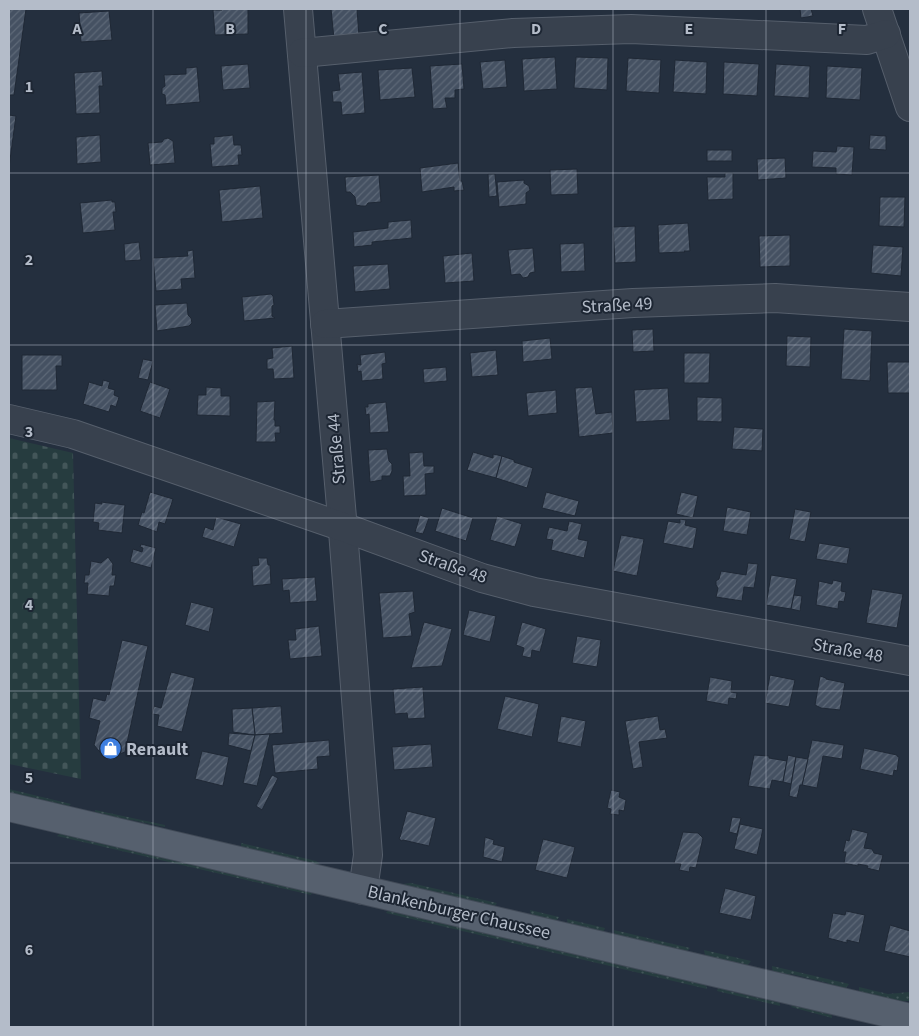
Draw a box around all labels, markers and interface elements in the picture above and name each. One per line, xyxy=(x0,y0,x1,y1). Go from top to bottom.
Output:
text: A xyxy=(71,18,82,40)
text: B xyxy=(225,18,235,40)
text: C xyxy=(378,18,388,40)
text: D xyxy=(531,18,541,40)
text: E xyxy=(685,18,693,40)
text: F xyxy=(838,18,846,40)
text: 1 xyxy=(25,76,33,98)
text: 2 xyxy=(25,249,33,271)
street label: Straße 49 xyxy=(581,291,653,320)
street label: Straße 44 xyxy=(321,412,352,485)
text: 3 xyxy=(25,421,33,443)
street label: Straße 48 xyxy=(415,543,490,590)
text: 4 xyxy=(25,594,34,616)
street label: Straße 48 xyxy=(811,632,885,669)
shop icon: Renault xyxy=(98,737,122,761)
place label: Renault xyxy=(126,737,188,762)
text: 5 xyxy=(25,767,33,789)
street label: Blankenburger Chaussee xyxy=(365,879,553,946)
text: 6 xyxy=(25,939,33,961)

